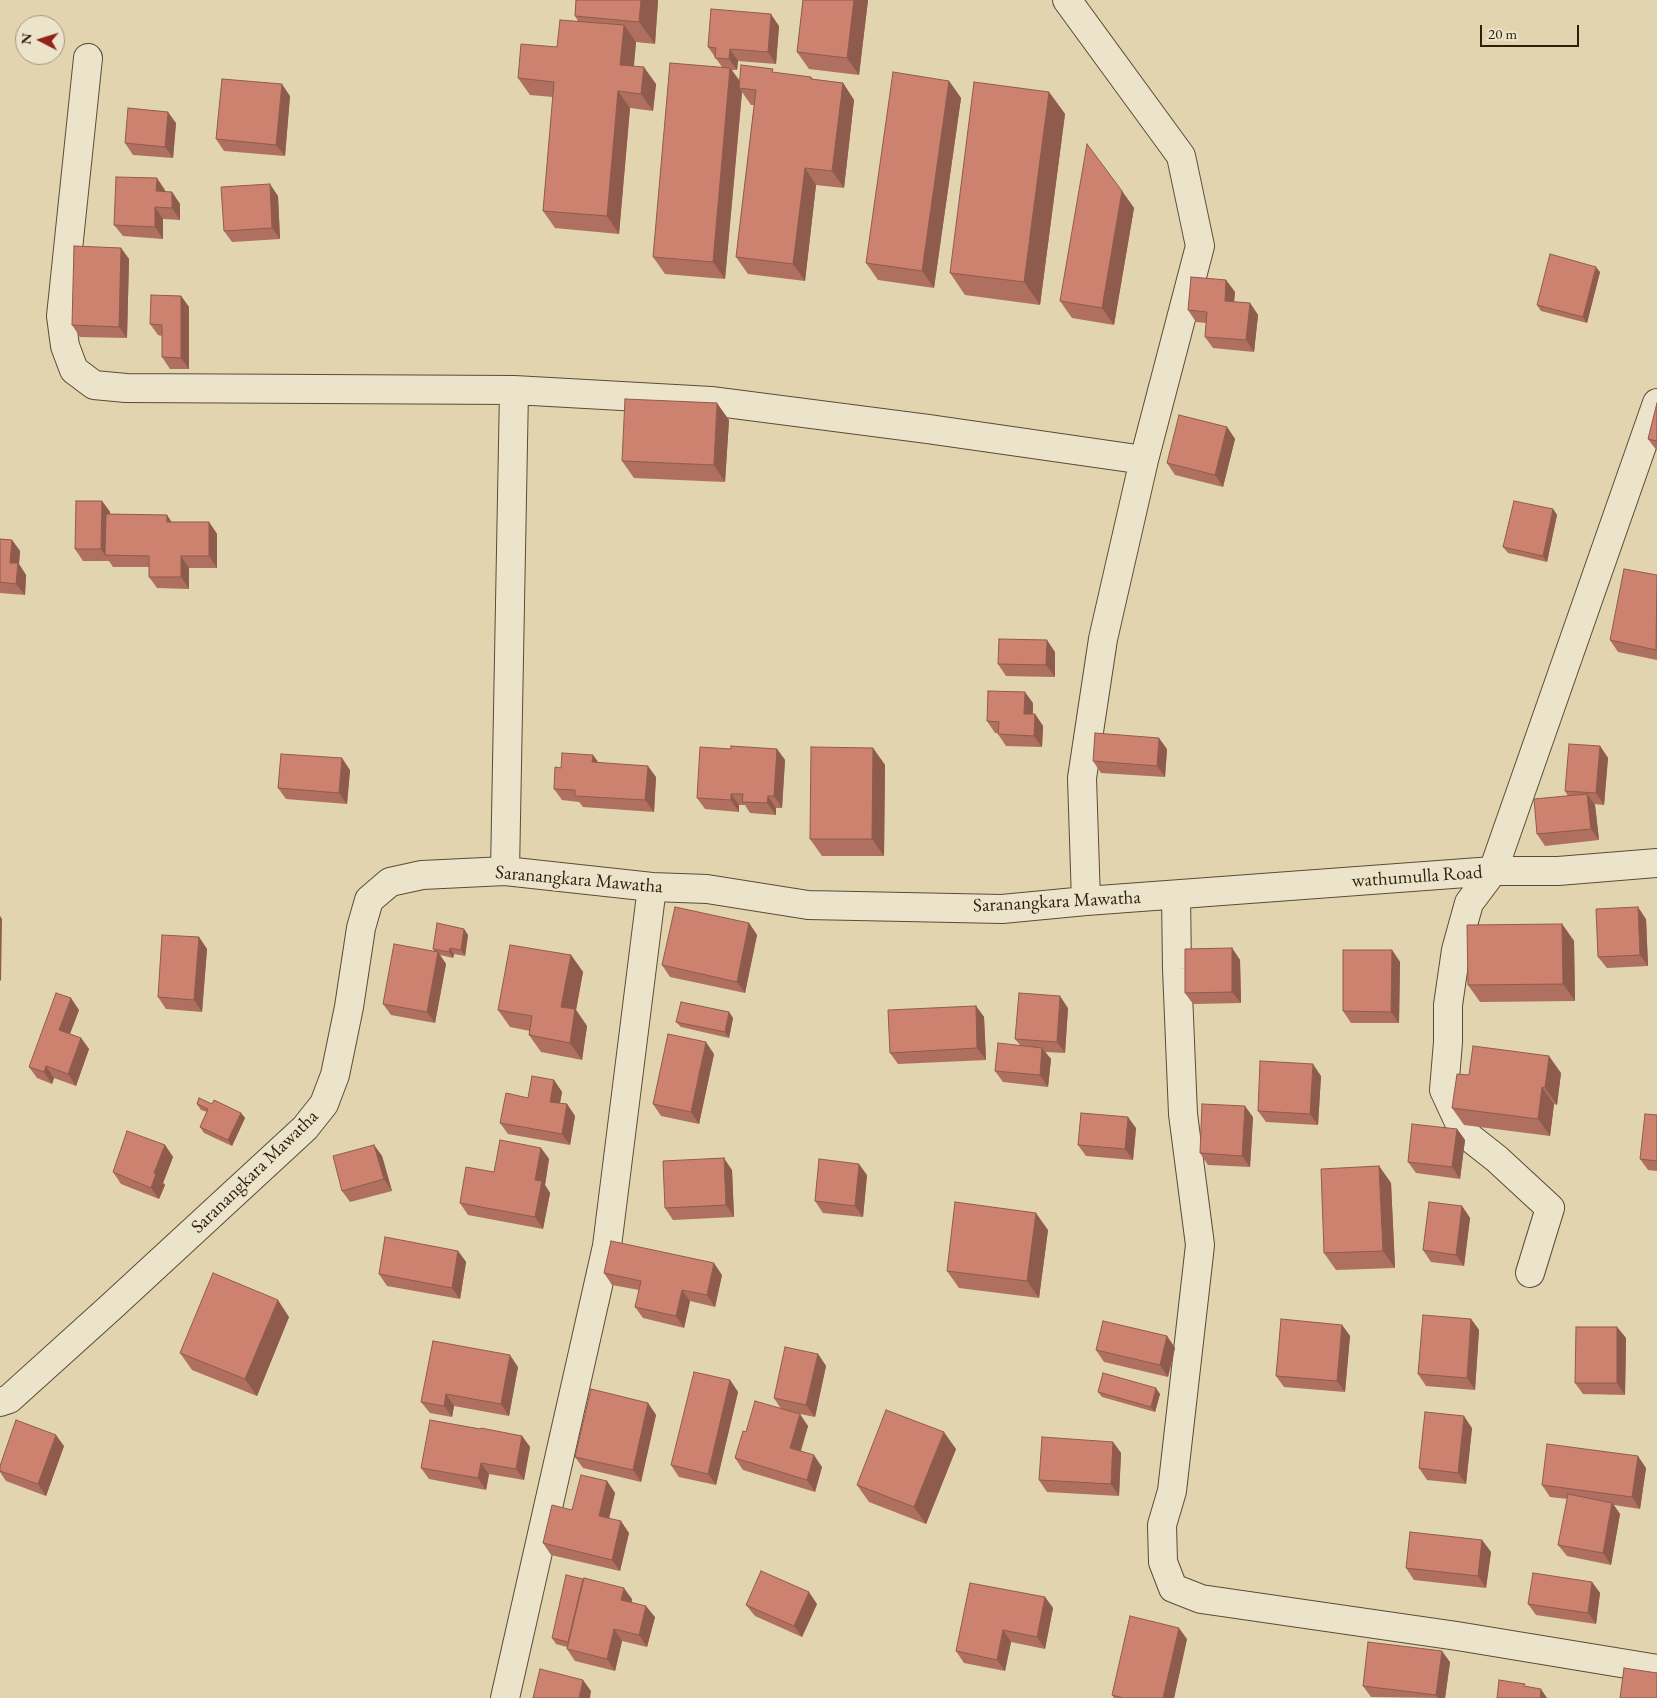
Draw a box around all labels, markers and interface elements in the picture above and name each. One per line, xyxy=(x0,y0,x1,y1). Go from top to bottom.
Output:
north arrow xyxy=(15,15,65,65)
scale bar xyxy=(1482,15,1581,47)
text: 20 m xyxy=(1488,24,1517,43)
text: N xyxy=(17,32,36,45)
street label: Saranangkara Mawatha xyxy=(494,861,664,899)
street label: wathumulla Road xyxy=(1351,861,1483,893)
street label: Saranangkara Mawatha xyxy=(972,886,1142,918)
street label: Saranangkara Mawatha xyxy=(187,1105,323,1239)

